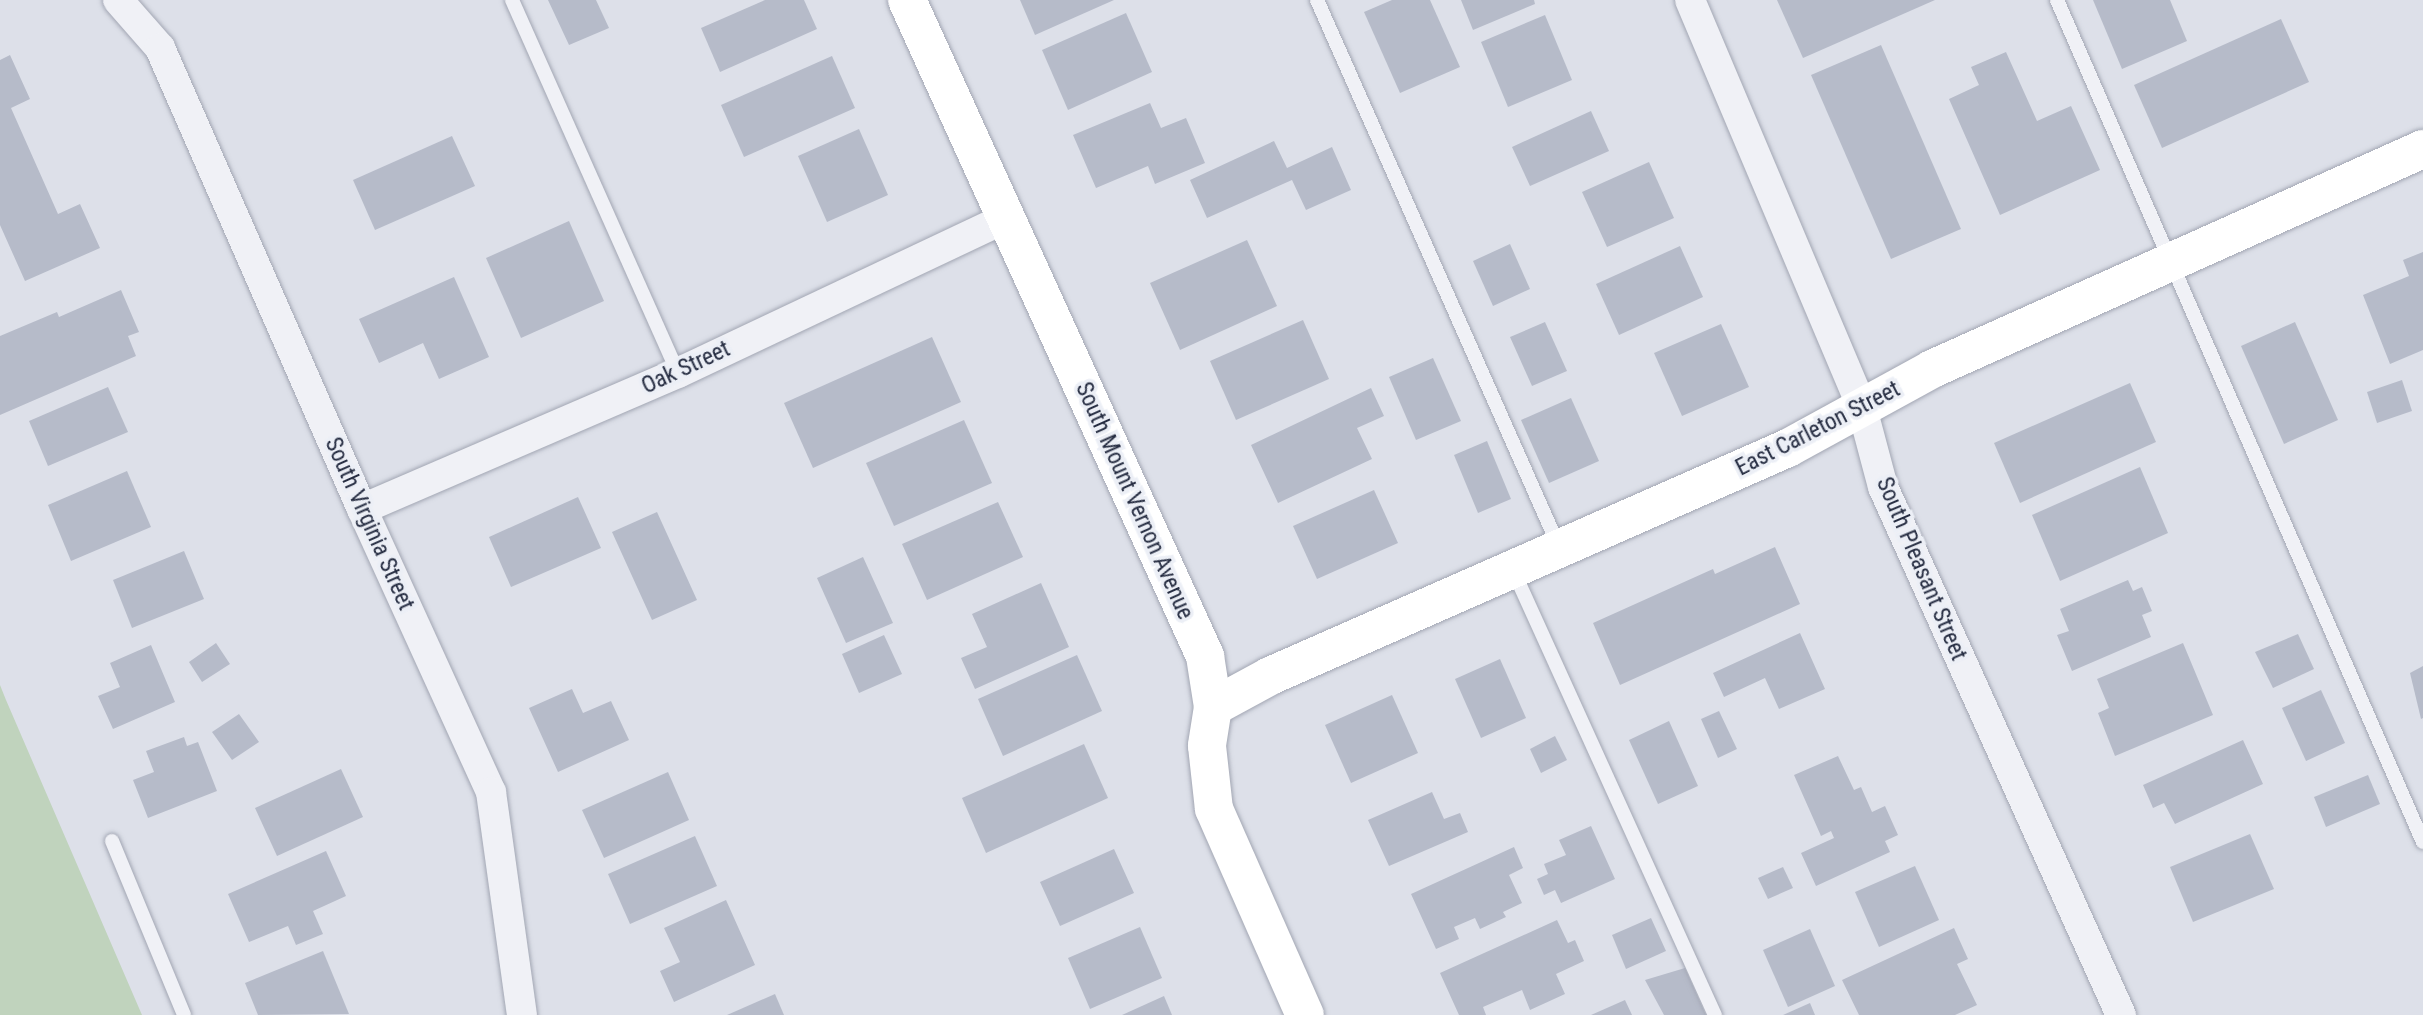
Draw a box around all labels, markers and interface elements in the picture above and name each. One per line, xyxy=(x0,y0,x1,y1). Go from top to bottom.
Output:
street label: Oak Street xyxy=(637,336,735,400)
street label: East Carleton Street xyxy=(1731,376,1905,482)
street label: South Mount Vernon Avenue xyxy=(1069,378,1199,624)
street label: South Virginia Street xyxy=(319,433,419,615)
street label: South Pleasant Street xyxy=(1870,473,1972,665)

